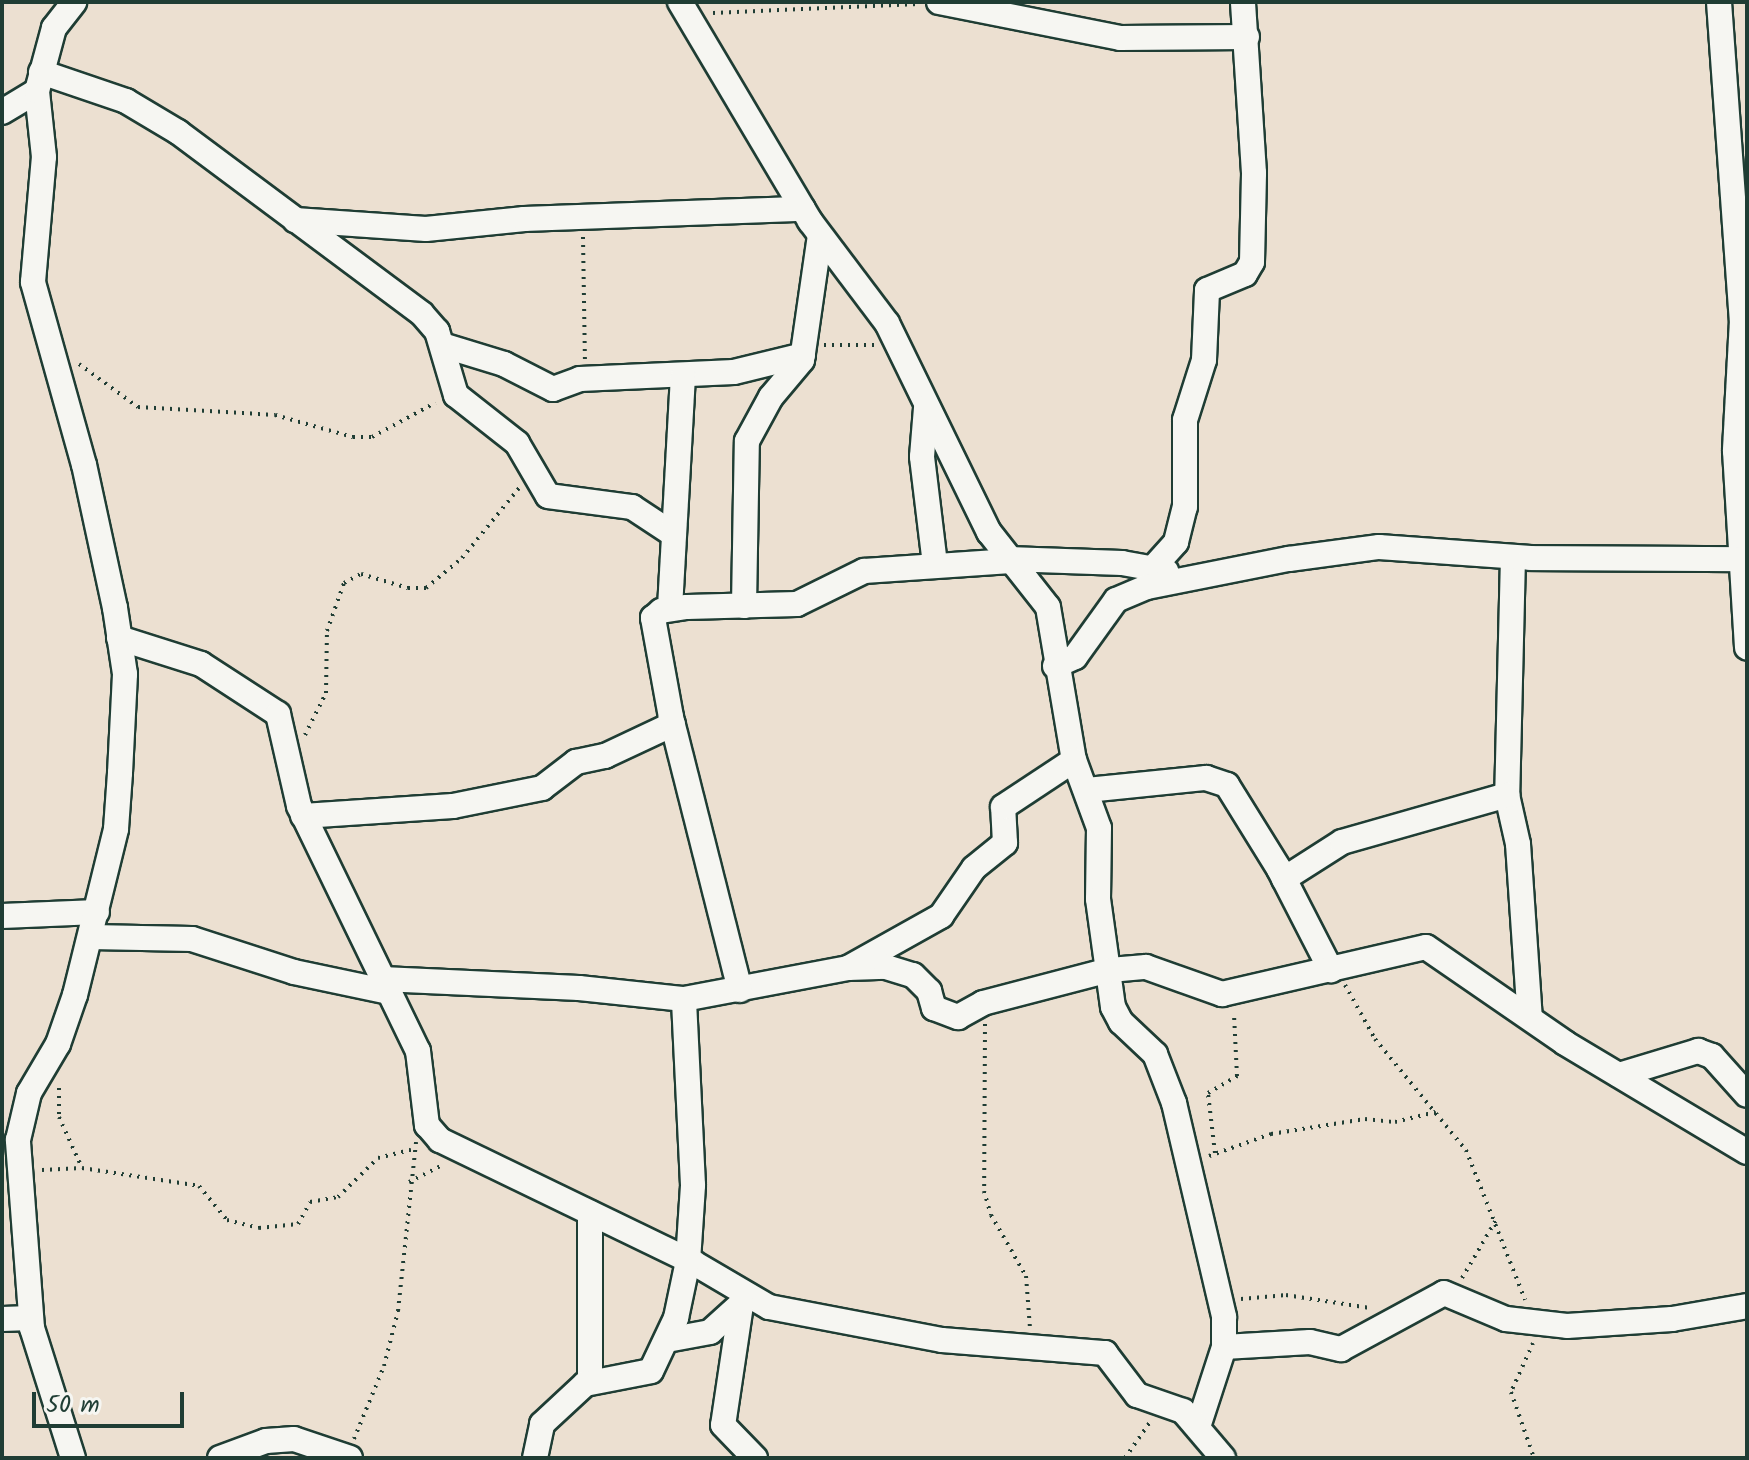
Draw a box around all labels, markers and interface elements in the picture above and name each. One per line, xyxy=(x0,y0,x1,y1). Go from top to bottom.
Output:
scale bar xyxy=(36,1376,188,1426)
text: 50 m xyxy=(46,1386,100,1425)

